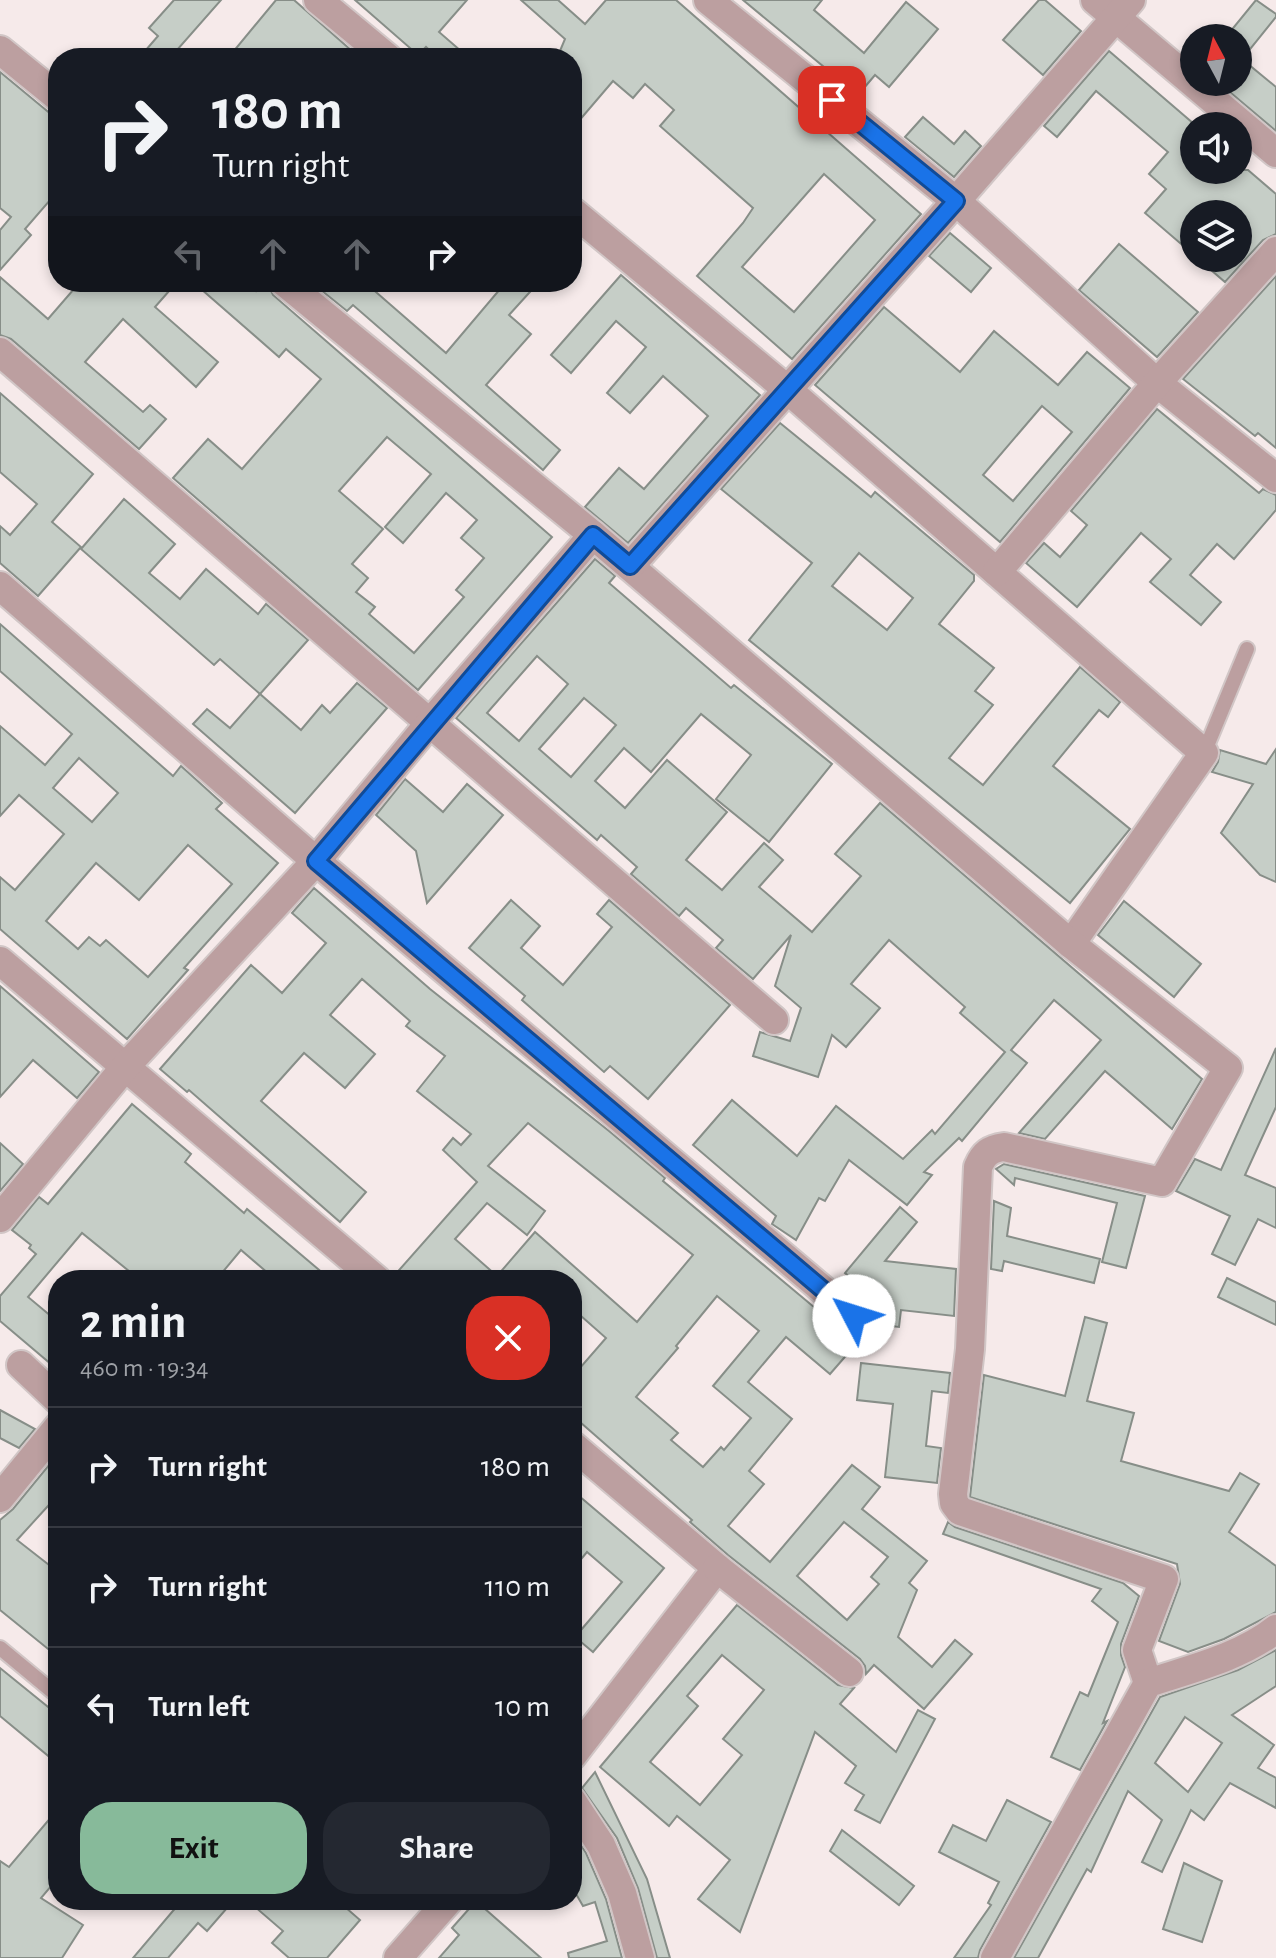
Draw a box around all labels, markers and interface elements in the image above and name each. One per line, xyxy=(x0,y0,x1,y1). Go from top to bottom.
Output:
north arrow xyxy=(1180,24,1252,96)
map controls xyxy=(1180,24,1252,272)
pin xyxy=(798,66,866,134)
icon: arrive xyxy=(810,78,854,122)
icon: right xyxy=(80,80,184,184)
text: 180 m xyxy=(212,83,343,139)
button: sound xyxy=(1180,112,1252,184)
text: Turn right xyxy=(212,148,349,184)
button: layers xyxy=(1180,200,1252,272)
icon: left xyxy=(167,232,211,276)
icon: ahead xyxy=(251,232,295,276)
icon: ahead xyxy=(335,232,379,276)
icon: right xyxy=(419,232,463,276)
position arrow xyxy=(812,1274,896,1358)
button: close xyxy=(466,1296,550,1380)
text: 2 min xyxy=(80,1299,187,1347)
text: 460 m · 19:34 xyxy=(80,1355,208,1381)
icon: right xyxy=(80,1445,124,1489)
text: Turn right xyxy=(148,1452,267,1482)
text: 180 m xyxy=(481,1452,550,1482)
icon: right xyxy=(80,1565,124,1609)
text: Turn right xyxy=(148,1572,267,1602)
text: 110 m xyxy=(485,1572,550,1602)
icon: left xyxy=(80,1685,124,1729)
text: Turn left xyxy=(148,1692,249,1722)
text: 10 m xyxy=(495,1692,550,1722)
button: Exit xyxy=(80,1802,307,1894)
button: Share xyxy=(323,1802,550,1894)

